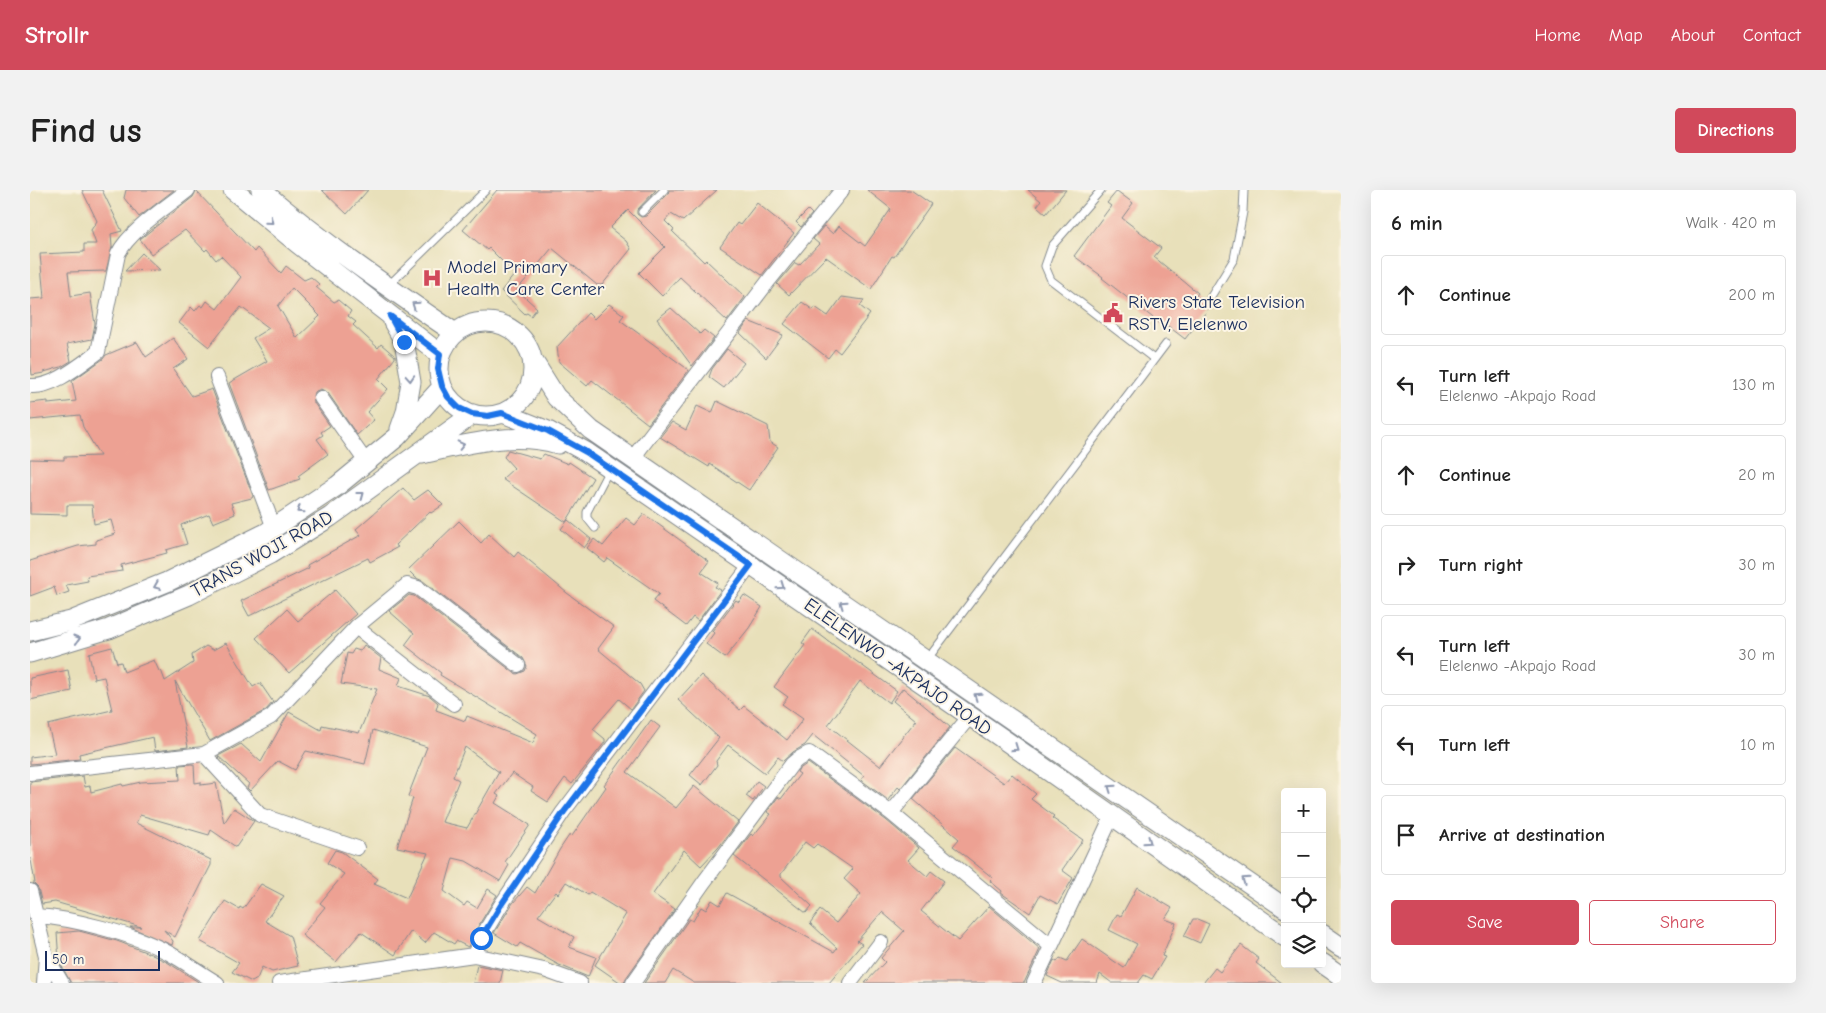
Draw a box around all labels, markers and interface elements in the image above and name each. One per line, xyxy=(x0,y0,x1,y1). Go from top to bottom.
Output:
text: Strollr xyxy=(25,21,89,49)
text: Home xyxy=(1534,25,1581,46)
text: Map xyxy=(1609,25,1643,46)
text: About xyxy=(1671,25,1715,46)
text: Contact xyxy=(1743,25,1801,46)
button: Directions xyxy=(1675,108,1796,153)
text: Find us xyxy=(30,110,142,151)
text: 6 min xyxy=(1391,211,1443,235)
text: Walk · 420 m xyxy=(1686,214,1776,232)
one-way arrow xyxy=(265,216,274,225)
place label: Model Primary Health Care Center xyxy=(447,256,605,300)
hospital icon: Model Primary Health Care Center xyxy=(421,267,443,289)
icon: ahead xyxy=(1392,281,1420,309)
text: Continue xyxy=(1439,284,1511,306)
text: 200 m xyxy=(1729,286,1775,304)
place label: Rivers State Television RSTV, Elelenwo xyxy=(1128,291,1305,335)
one-way arrow xyxy=(411,302,421,311)
public building icon: Rivers State Television RSTV, Elelenwo xyxy=(1102,302,1124,324)
route end xyxy=(393,331,416,354)
text: Turn left xyxy=(1439,365,1510,387)
icon: left xyxy=(1392,371,1420,399)
one-way arrow xyxy=(404,374,415,382)
text: 130 m xyxy=(1732,376,1775,394)
text: Elelenwo -Akpajo Road xyxy=(1439,387,1596,405)
one-way arrow xyxy=(457,440,466,451)
icon: ahead xyxy=(1392,461,1420,489)
text: Continue xyxy=(1439,464,1511,486)
text: 20 m xyxy=(1738,466,1775,484)
one-way arrow xyxy=(355,492,365,501)
one-way arrow xyxy=(297,504,306,513)
street label: TRANS WOJI ROAD xyxy=(187,506,337,602)
icon: right xyxy=(1392,551,1420,579)
text: Turn right xyxy=(1439,554,1523,576)
text: 30 m xyxy=(1739,556,1775,574)
one-way arrow xyxy=(153,580,162,590)
one-way arrow xyxy=(775,580,785,589)
street label: ELELENWO -AKPAJO ROAD xyxy=(800,594,996,740)
one-way arrow xyxy=(839,601,849,610)
one-way arrow xyxy=(72,634,80,644)
text: Turn left xyxy=(1439,635,1510,657)
icon: left xyxy=(1392,641,1420,669)
text: 30 m xyxy=(1739,646,1775,664)
text: Elelenwo -Akpajo Road xyxy=(1439,657,1596,675)
one-way arrow xyxy=(973,693,983,702)
icon: left xyxy=(1392,731,1420,759)
text: Turn left xyxy=(1439,734,1510,756)
text: 10 m xyxy=(1740,736,1775,754)
one-way arrow xyxy=(1010,742,1019,751)
one-way arrow xyxy=(1107,785,1117,794)
map controls xyxy=(1281,788,1326,968)
button: + xyxy=(1281,788,1326,833)
icon: arrive xyxy=(1392,821,1420,849)
text: Arrive at destination xyxy=(1439,824,1605,846)
button: − xyxy=(1281,833,1326,878)
one-way arrow xyxy=(1142,835,1152,844)
one-way arrow xyxy=(1241,877,1250,886)
button: locate xyxy=(1281,878,1326,923)
button: Save xyxy=(1391,900,1579,945)
button: Share xyxy=(1589,900,1776,945)
button: layers xyxy=(1281,923,1326,968)
route start xyxy=(470,927,493,950)
scale bar xyxy=(45,948,160,971)
text: 50 m xyxy=(52,951,84,968)

